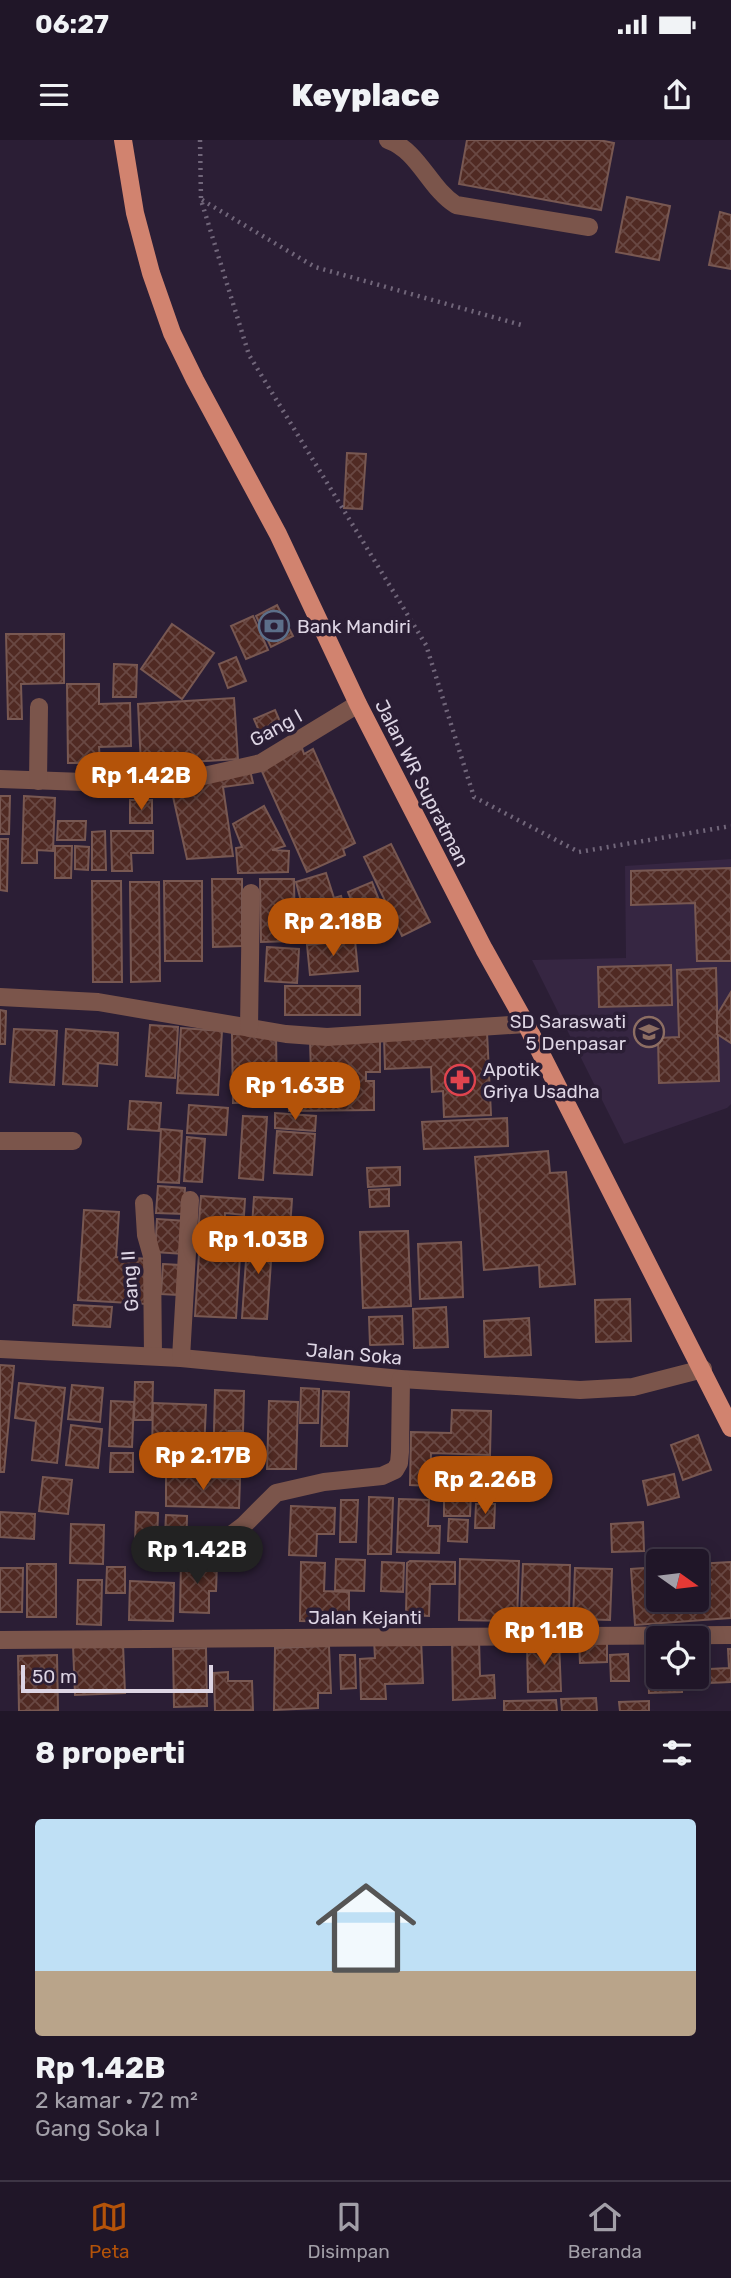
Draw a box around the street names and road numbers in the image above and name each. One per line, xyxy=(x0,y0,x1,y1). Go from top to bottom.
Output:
street label: Jalan WR Supratman xyxy=(370,696,474,870)
street label: Gang I xyxy=(246,704,306,752)
street label: Gang II xyxy=(116,1250,144,1312)
street label: Jalan Soka xyxy=(305,1338,403,1370)
street label: Jalan Kejanti xyxy=(308,1606,422,1629)

